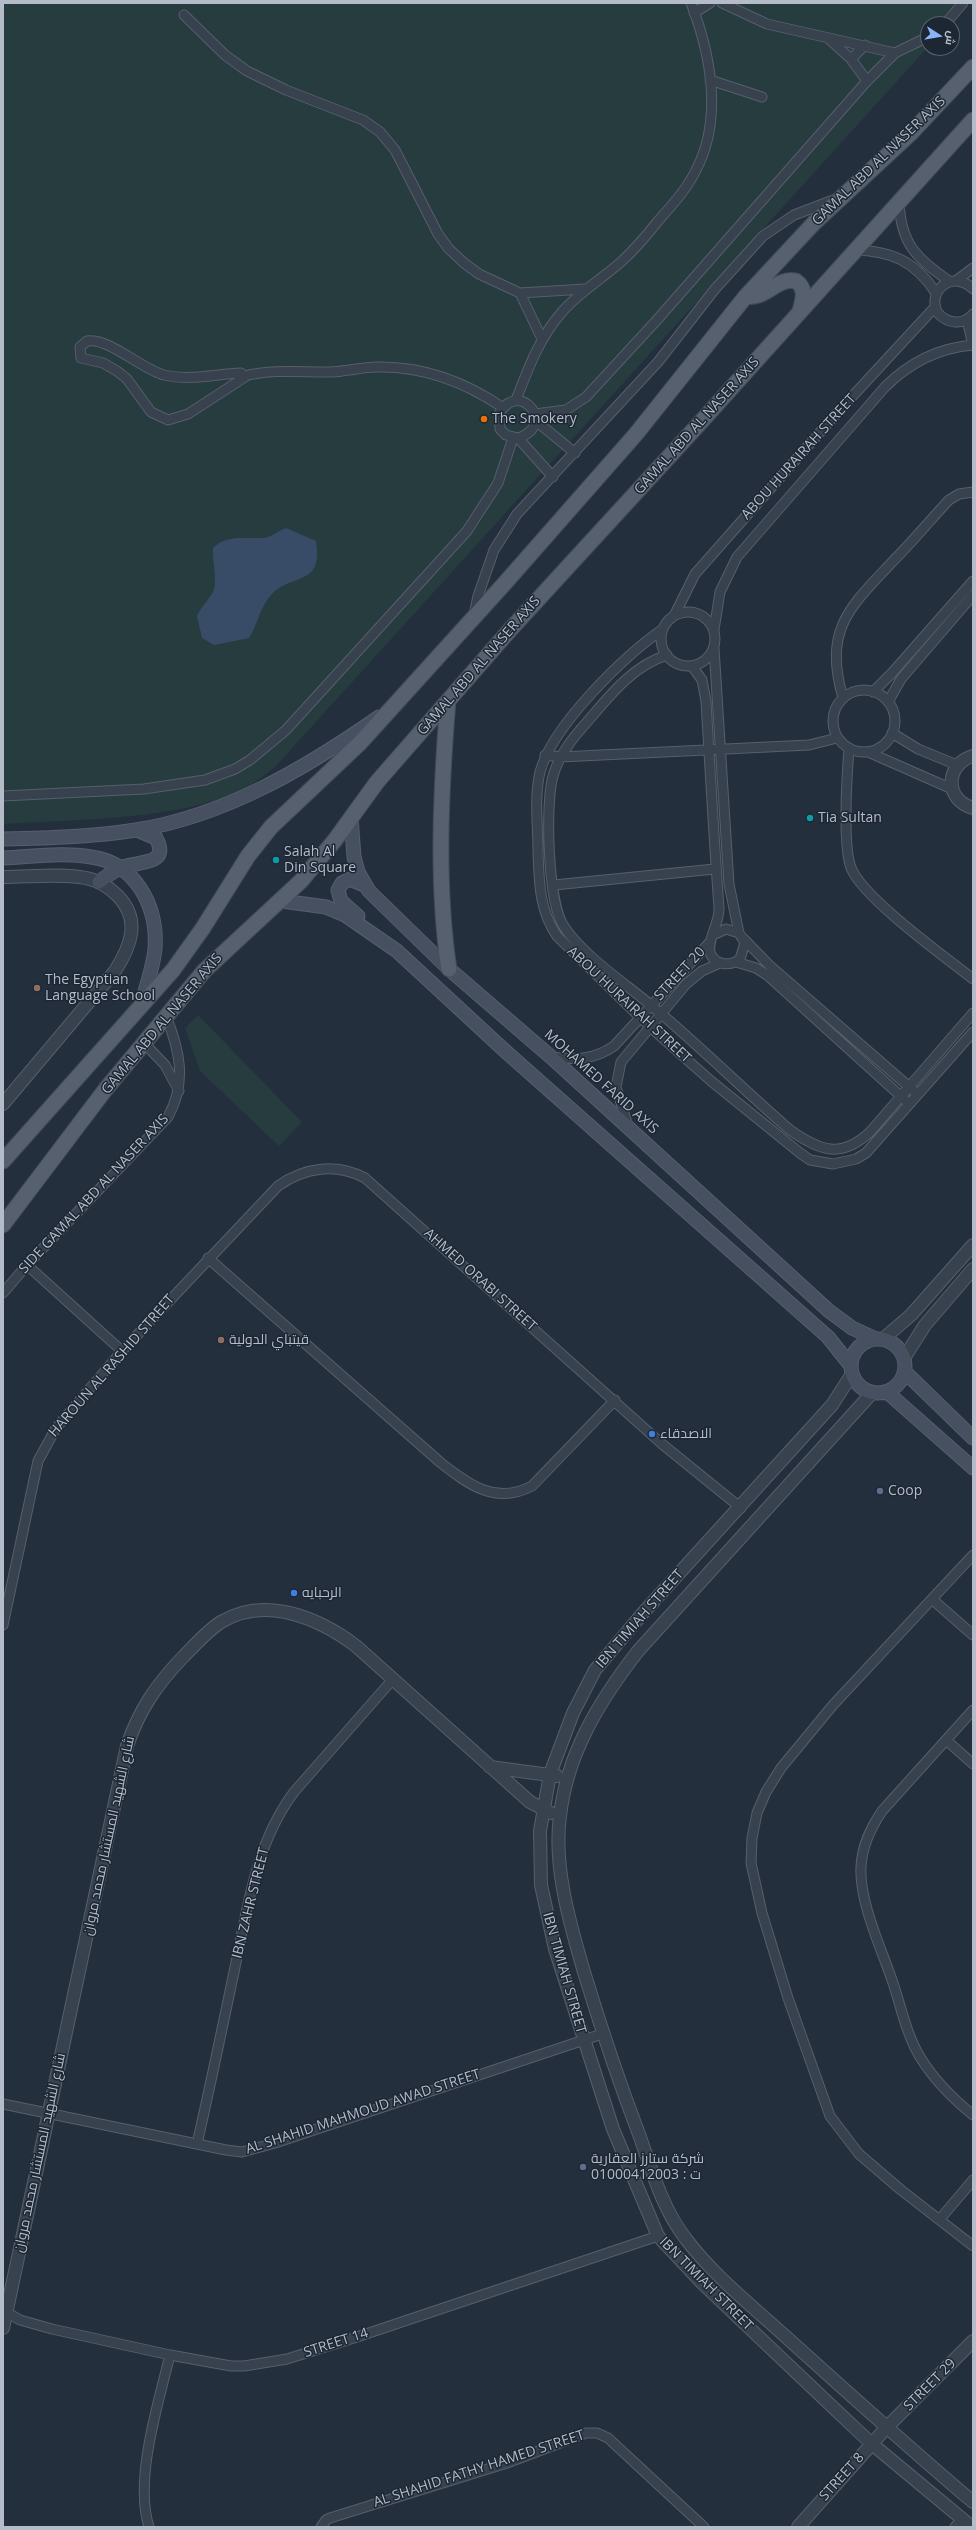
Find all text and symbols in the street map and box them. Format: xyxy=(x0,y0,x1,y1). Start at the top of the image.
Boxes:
north arrow xyxy=(920,16,960,56)
text: ش xyxy=(942,30,960,47)
street label: GAMAL ABD AL NASER AXIS xyxy=(809,93,949,229)
street label: GAMAL ABD AL NASER AXIS xyxy=(631,354,763,498)
street label: ABOU HURAIRAH STREET xyxy=(738,391,860,523)
place label: The Smokery xyxy=(492,411,577,427)
marker: The Smokery xyxy=(479,414,489,424)
street label: GAMAL ABD AL NASER AXIS xyxy=(414,593,544,739)
place label: Tia Sultan xyxy=(818,810,882,826)
marker: Tia Sultan xyxy=(805,813,815,823)
place label: Salah Al Din Square xyxy=(284,844,356,876)
marker: Salah Al Din Square xyxy=(271,855,281,865)
street label: ABOU HURAIRAH STREET xyxy=(564,943,694,1067)
street label: STREET 20 xyxy=(651,944,709,1004)
street label: GAMAL ABD AL NASER AXIS xyxy=(98,950,226,1098)
place label: The Egyptian Language School xyxy=(45,972,155,1004)
marker: The Egyptian Language School xyxy=(32,983,42,993)
street label: MOHAMED FARID AXIS xyxy=(540,1026,662,1138)
street label: SIDE GAMAL ABD AL NASER AXIS xyxy=(16,1111,172,1277)
street label: AHMED ORABI STREET xyxy=(420,1225,540,1335)
street label: HAROUN AL RASHID STREET xyxy=(46,1291,178,1441)
place label: قيتباي الدولية xyxy=(229,1332,309,1348)
marker: قيتباي الدولية xyxy=(216,1335,226,1345)
place label: الاصدقاء xyxy=(660,1426,712,1442)
marker: الاصدقاء xyxy=(647,1429,657,1439)
place label: Coop xyxy=(888,1483,922,1499)
marker: Coop xyxy=(875,1486,885,1496)
street label: IBN TIMIAH STREET xyxy=(593,1566,687,1672)
place label: الرحبايه xyxy=(302,1585,342,1601)
marker: الرحبايه xyxy=(289,1588,299,1598)
street label: شارع الشهيد المستشار محمد مروان xyxy=(80,1735,138,1937)
street label: IBN ZAHR STREET xyxy=(229,1846,273,1960)
street label: IBN TIMIAH STREET xyxy=(539,1910,589,2036)
street label: شارع الشهيد المستشار محمد مروان xyxy=(11,2052,69,2254)
street label: AL SHAHID MAHMOUD AWAD STREET xyxy=(244,2066,482,2158)
place label: شركة ستارز العقارية ت : 01000412003 xyxy=(591,2151,704,2184)
marker: شركة ستارز العقارية ت : 01000412003 xyxy=(578,2162,588,2172)
street label: IBN TIMIAH STREET xyxy=(656,2234,756,2334)
street label: STREET 14 xyxy=(302,2325,370,2361)
street label: STREET 29 xyxy=(900,2355,960,2415)
street label: AL SHAHID FATHY HAMED STREET xyxy=(371,2427,587,2511)
street label: STREET 8 xyxy=(816,2449,868,2505)

